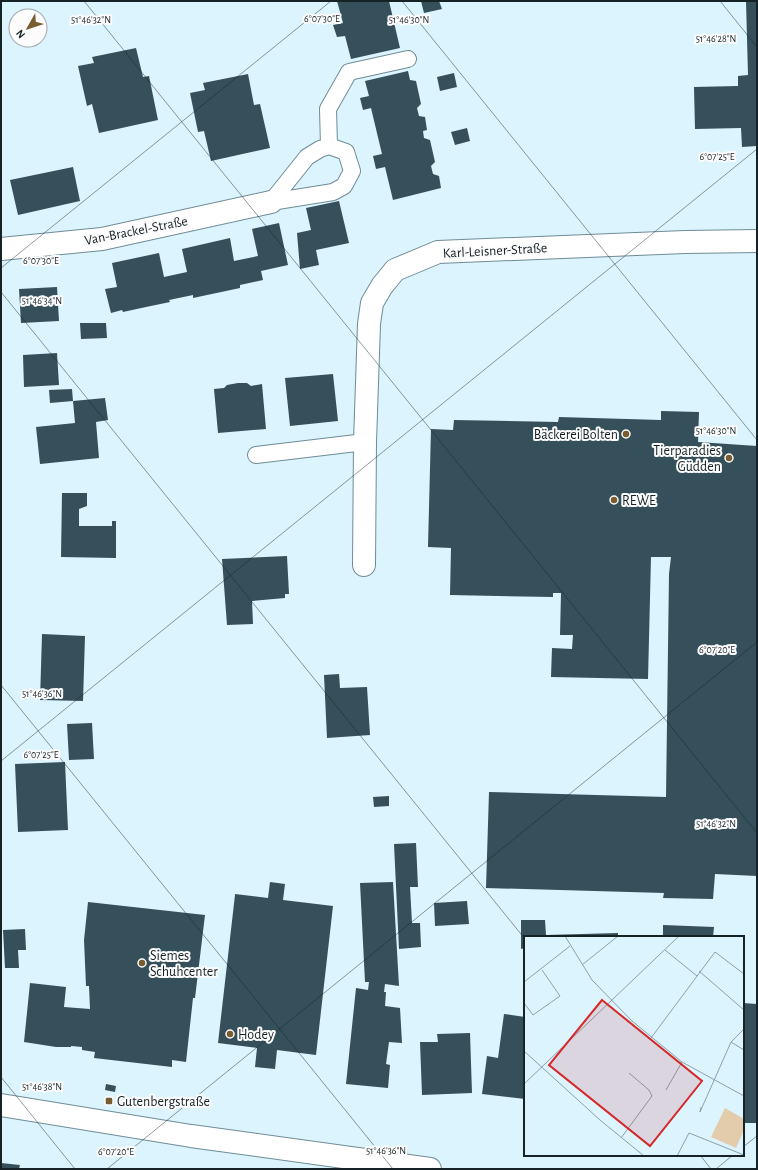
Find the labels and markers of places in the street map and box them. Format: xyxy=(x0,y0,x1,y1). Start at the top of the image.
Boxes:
place label: Bäckerei Bolten xyxy=(534,428,618,442)
marker: Bäckerei Bolten xyxy=(621,429,631,439)
place label: Tierparadies Güdden xyxy=(653,444,721,474)
marker: Tierparadies Güdden xyxy=(724,453,734,463)
place label: REWE xyxy=(622,494,656,508)
marker: REWE xyxy=(609,495,619,505)
place label: Siemes Schuhcenter xyxy=(150,949,218,979)
marker: Siemes Schuhcenter xyxy=(137,958,147,968)
place label: Hodey xyxy=(238,1028,274,1042)
marker: Hodey xyxy=(225,1029,235,1039)
place label: Gutenbergstraße xyxy=(117,1095,210,1109)
marker: Gutenbergstraße xyxy=(104,1096,114,1106)

